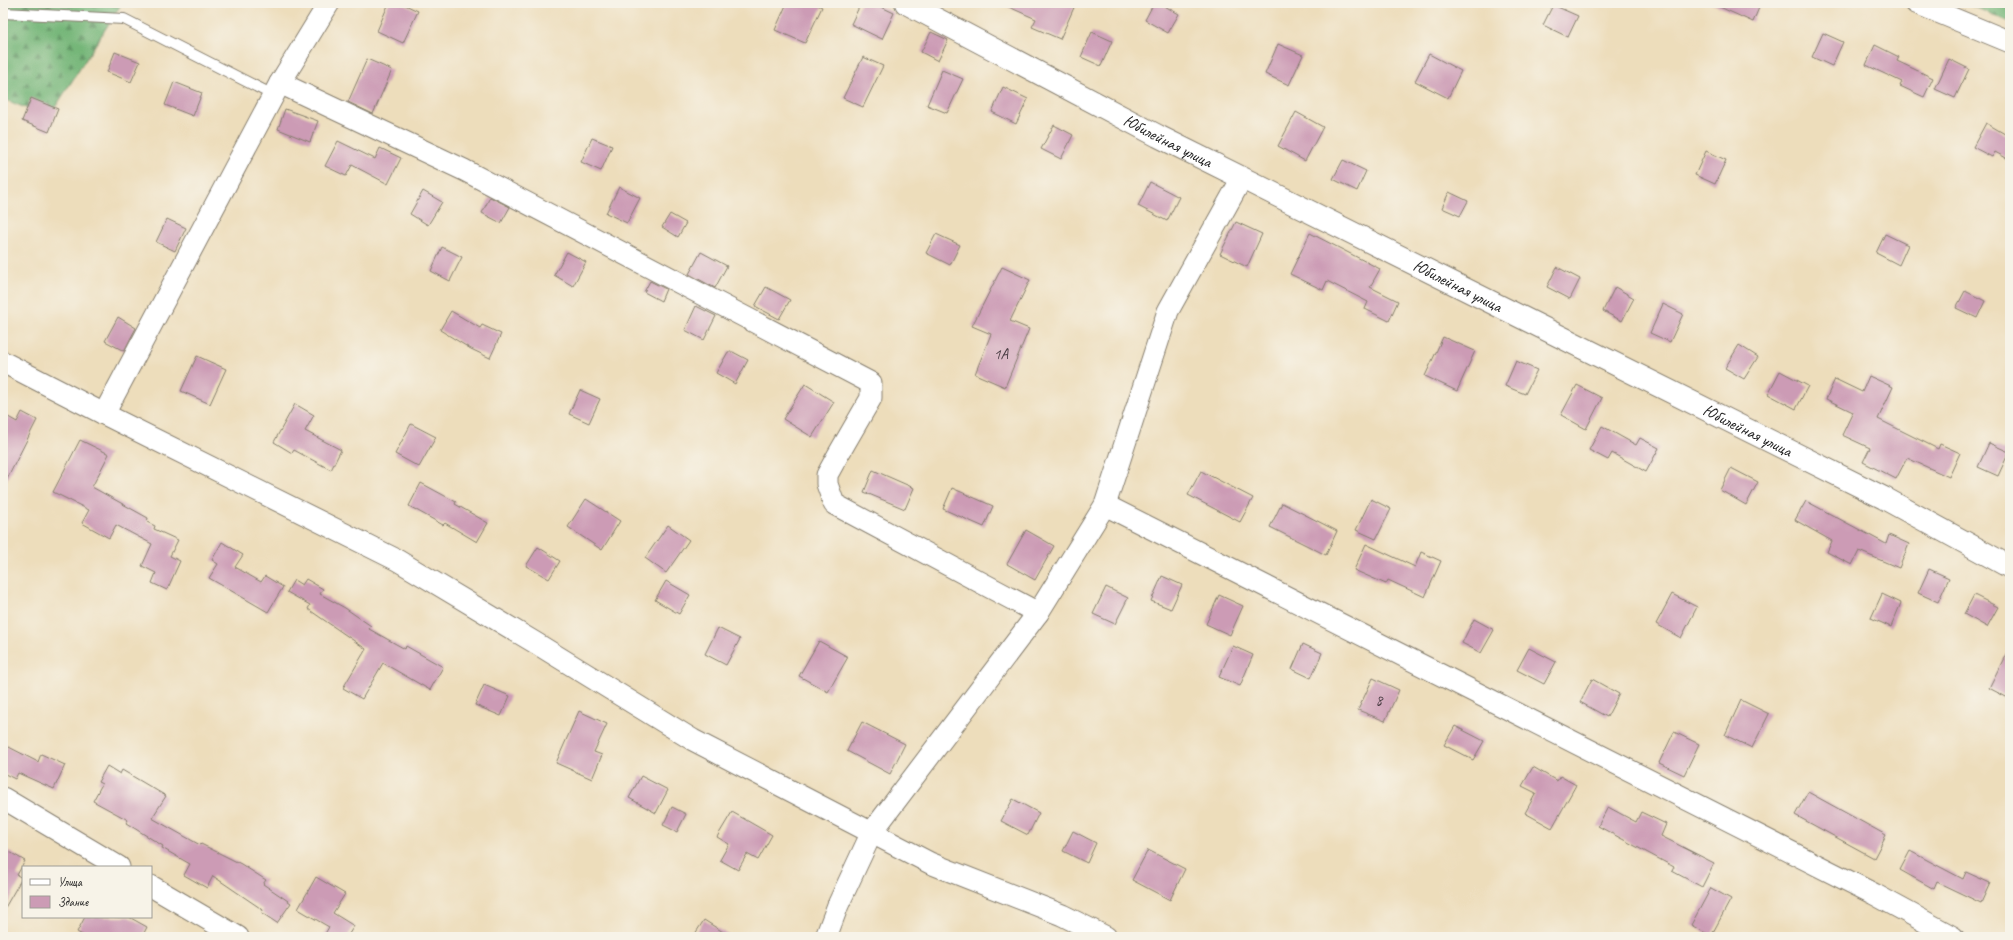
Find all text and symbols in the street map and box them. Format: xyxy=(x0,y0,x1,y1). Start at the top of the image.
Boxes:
street label: Юбилейная улица xyxy=(1120,109,1217,172)
street label: Юбилейная улица xyxy=(1410,255,1507,317)
house number: 1А xyxy=(994,345,1010,364)
street label: Юбилейная улица xyxy=(1700,399,1797,462)
house number: 8 xyxy=(1376,691,1384,710)
legend xyxy=(22,866,152,918)
text: Улица xyxy=(58,874,83,890)
text: Здание xyxy=(58,894,89,910)

